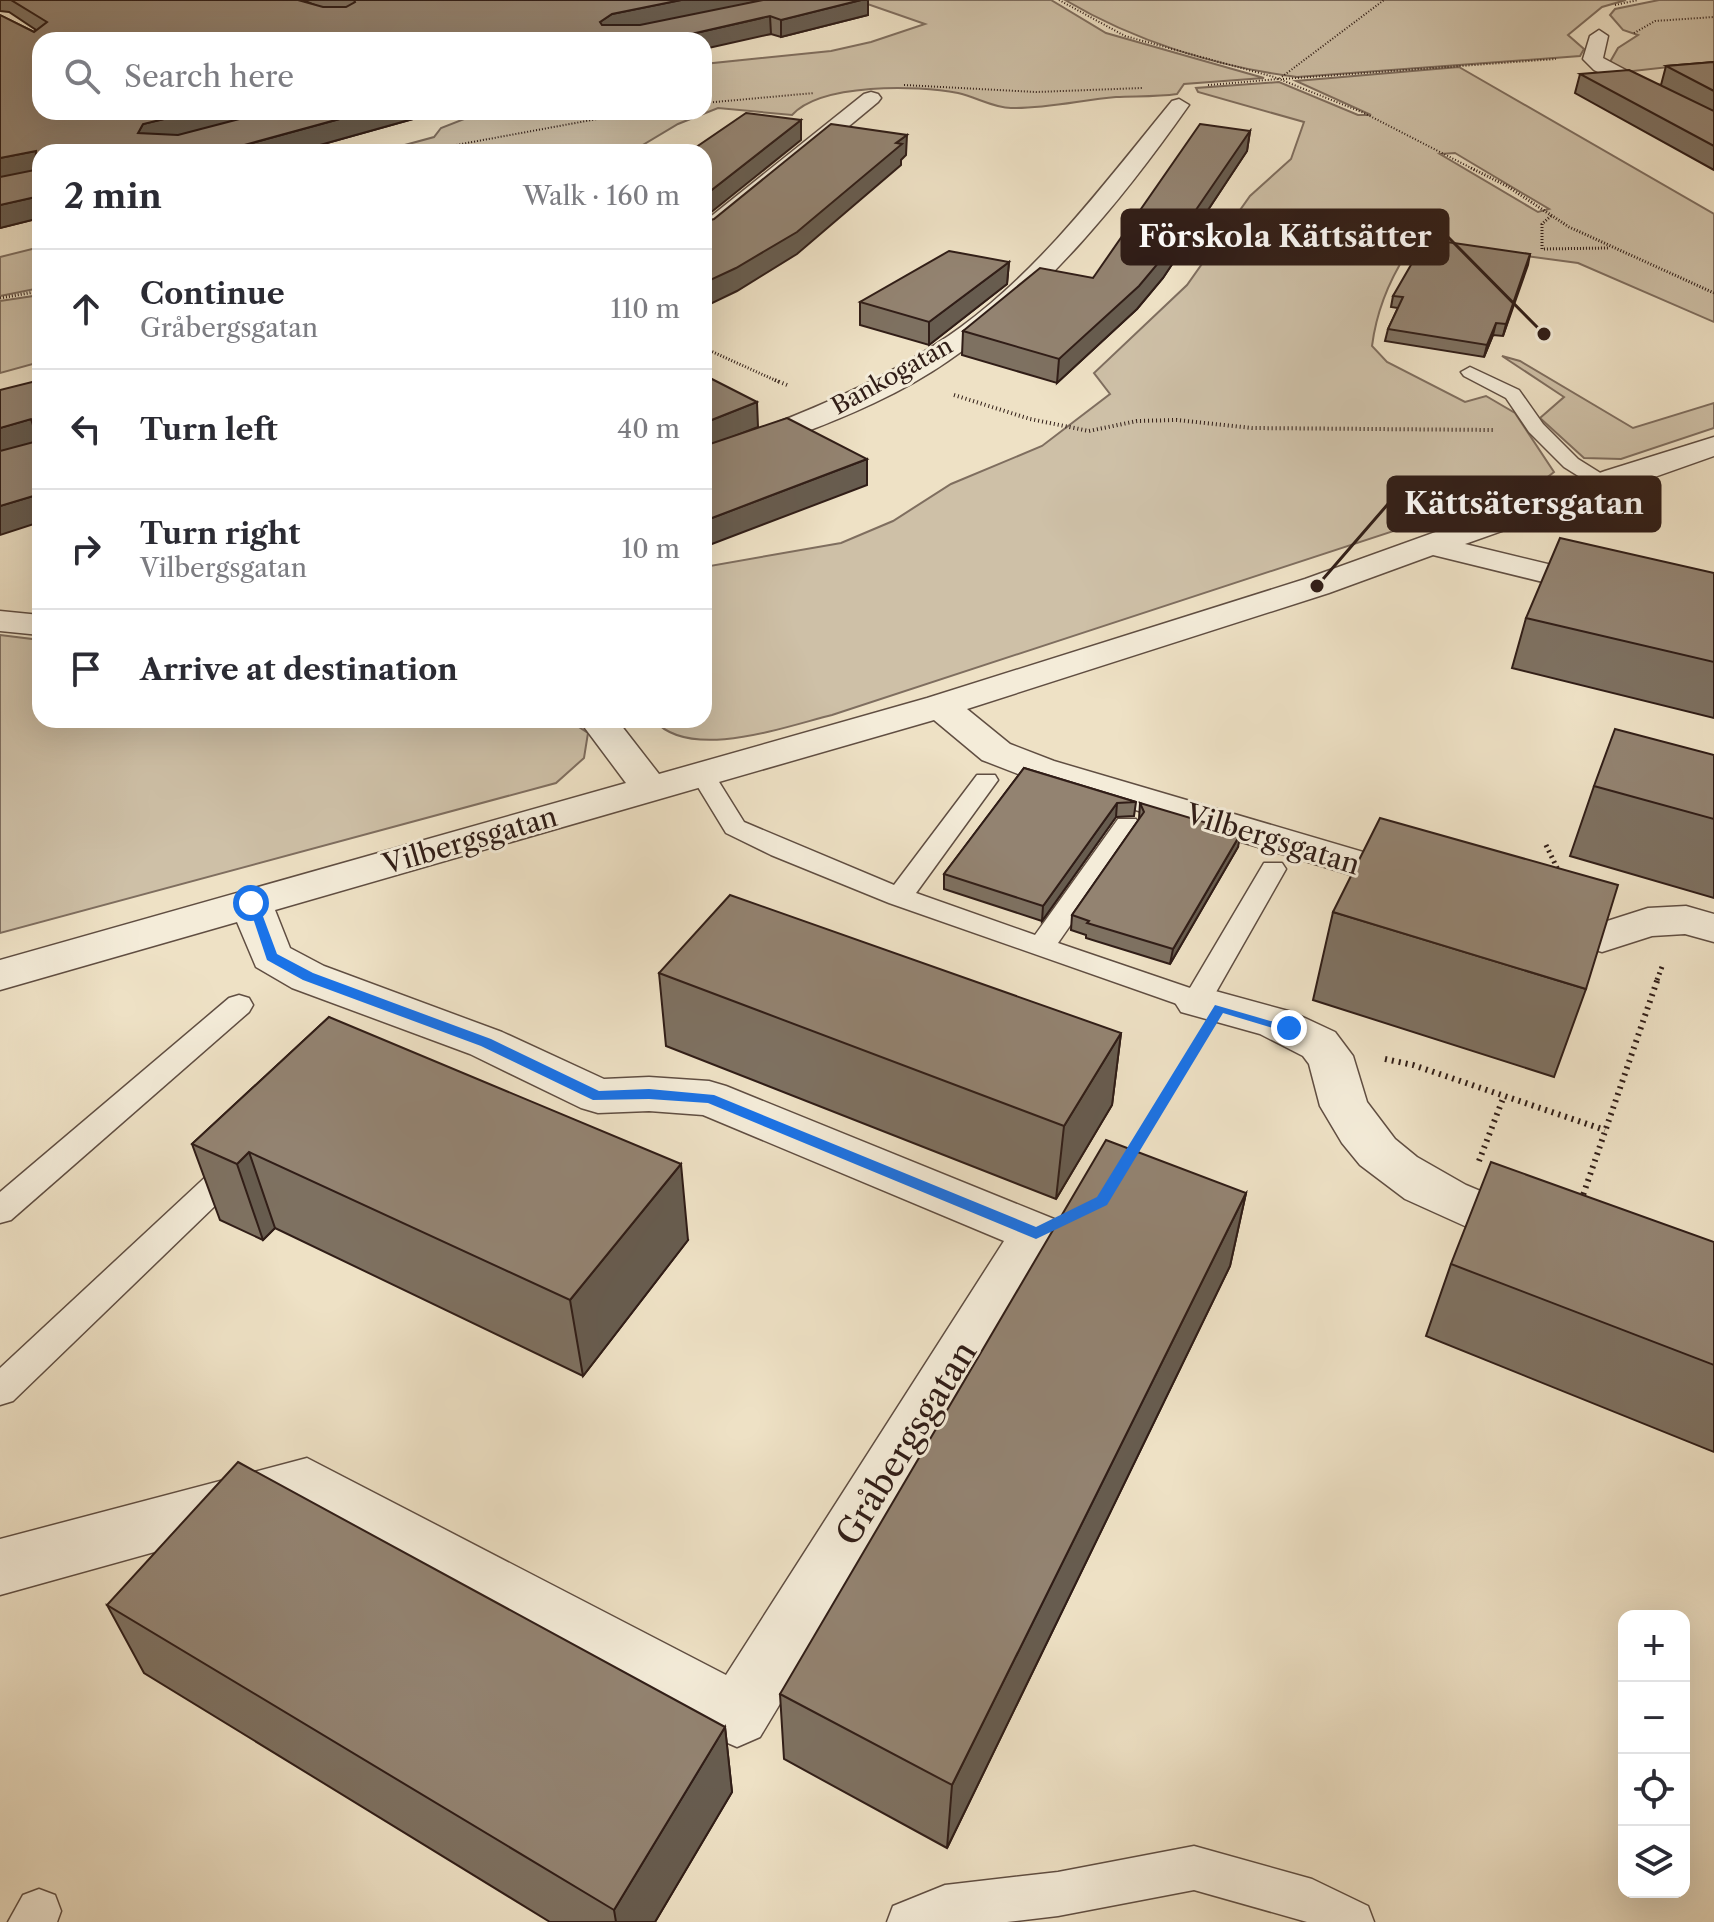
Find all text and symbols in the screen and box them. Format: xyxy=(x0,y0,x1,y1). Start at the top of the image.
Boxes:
search box xyxy=(32,32,712,120)
icon: search xyxy=(60,54,104,98)
text: Search here xyxy=(124,58,294,95)
text: 2 min xyxy=(64,175,162,217)
text: Walk · 160 m xyxy=(523,180,680,212)
callout: Förskola Kättsätter xyxy=(1122,210,1448,264)
text: Förskola Kättsätter xyxy=(1138,218,1432,255)
text: Continue xyxy=(140,275,285,312)
icon: ahead xyxy=(64,287,108,331)
text: 110 m xyxy=(611,293,680,325)
text: Gråbergsgatan xyxy=(140,312,318,344)
street label: Bankogatan xyxy=(826,331,957,421)
icon: left xyxy=(64,407,108,451)
text: Turn left xyxy=(140,411,277,448)
text: 40 m xyxy=(617,413,680,445)
callout: Kättsätersgatan xyxy=(1388,477,1660,531)
text: Kättsätersgatan xyxy=(1404,485,1644,522)
text: Turn right xyxy=(140,515,300,552)
icon: right xyxy=(64,527,108,571)
text: 10 m xyxy=(621,533,680,565)
text: Vilbergsgatan xyxy=(140,552,307,584)
icon: arrive xyxy=(64,647,108,691)
text: Arrive at destination xyxy=(140,651,458,688)
street label: Vilbergsgatan xyxy=(1181,796,1364,882)
street label: Vilbergsgatan xyxy=(378,799,561,881)
route start xyxy=(233,885,269,921)
route end xyxy=(1271,1010,1307,1046)
street label: Gråbergsgatan xyxy=(826,1333,986,1553)
map controls xyxy=(1618,1610,1690,1898)
button: + xyxy=(1618,1610,1690,1682)
button: − xyxy=(1618,1682,1690,1754)
button: locate xyxy=(1618,1754,1690,1826)
button: layers xyxy=(1618,1826,1690,1898)

